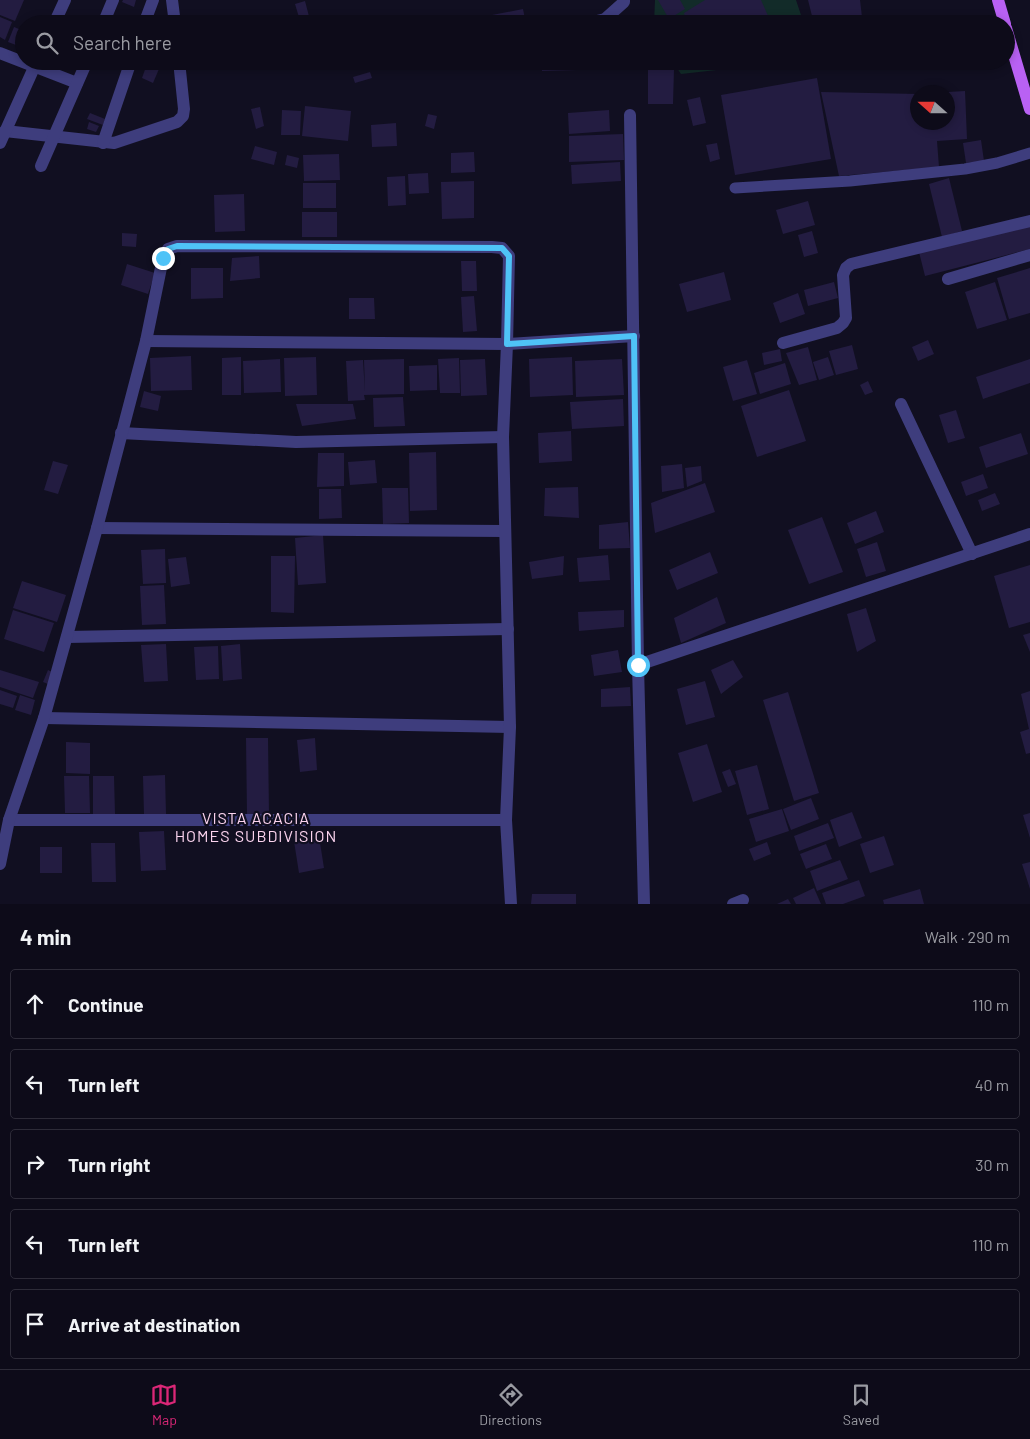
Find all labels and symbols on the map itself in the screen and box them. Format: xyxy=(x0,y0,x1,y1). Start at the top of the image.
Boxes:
north arrow xyxy=(910,85,955,130)
route end xyxy=(152,247,175,270)
route start xyxy=(627,654,650,677)
district label: VISTA ACACIA HOMES SUBDIVISION xyxy=(175,808,337,845)

